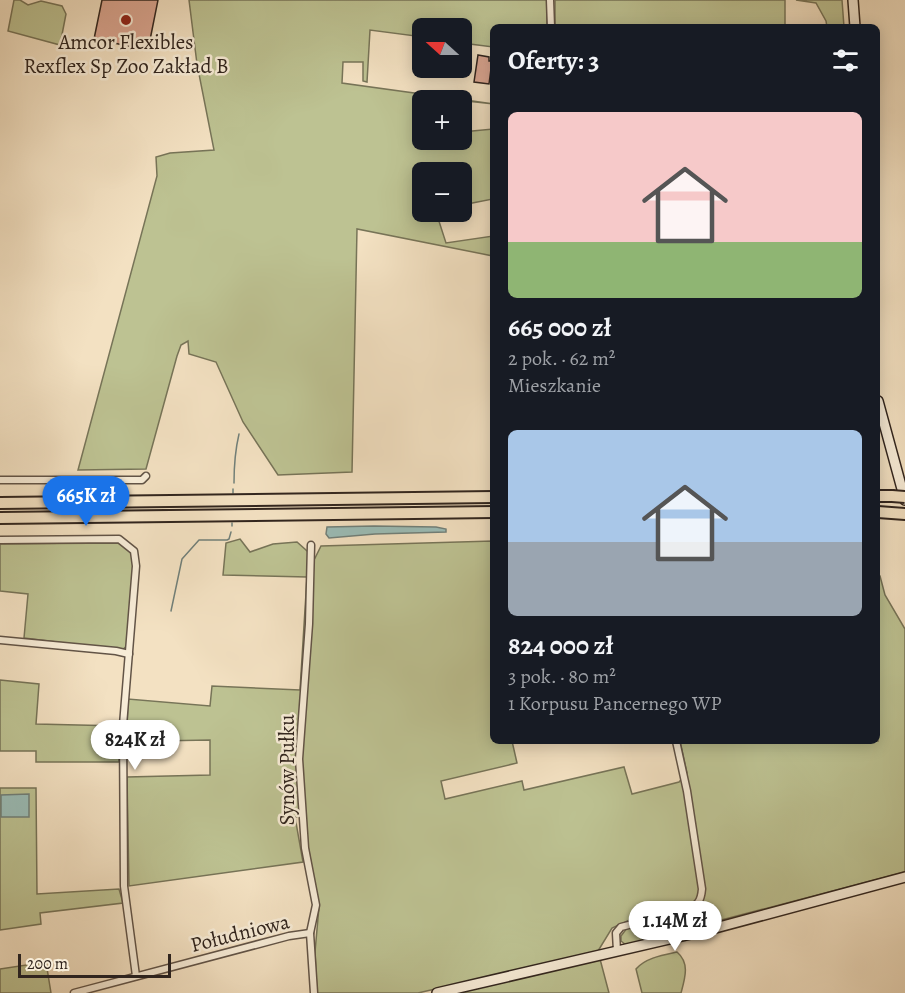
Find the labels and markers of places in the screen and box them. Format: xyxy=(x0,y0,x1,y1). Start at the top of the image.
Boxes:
marker: Amcor Flexibles Rexflex Sp Zoo Zakład B xyxy=(119,13,133,27)
place label: Amcor Flexibles Rexflex Sp Zoo Zakład B xyxy=(24,28,228,80)
pin: 665K zł xyxy=(31,476,141,527)
pin: 824K zł xyxy=(80,720,190,771)
pin: 1.14M zł xyxy=(613,901,737,952)

